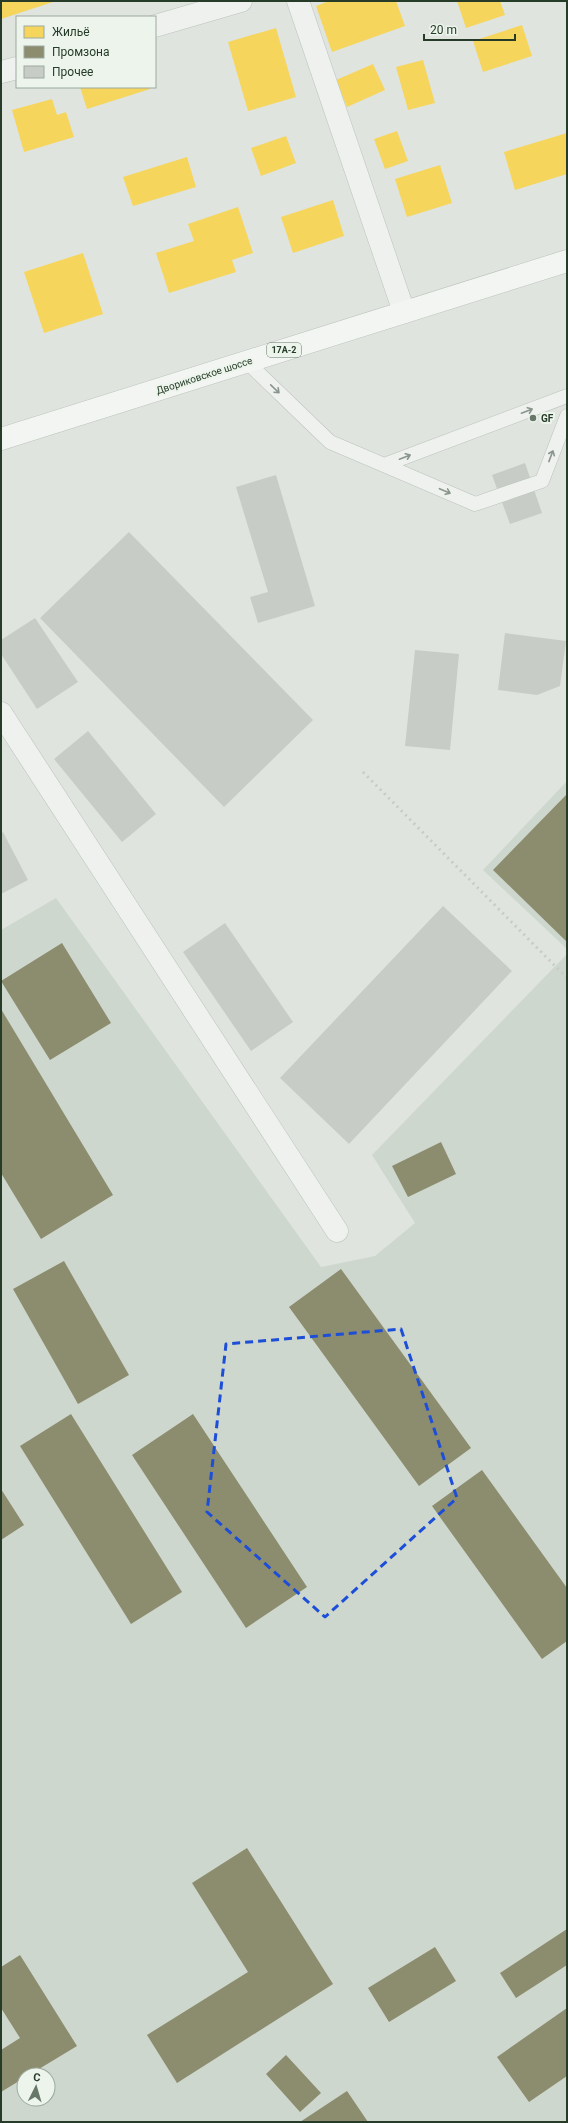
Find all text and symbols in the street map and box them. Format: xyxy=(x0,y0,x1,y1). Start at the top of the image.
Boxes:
legend xyxy=(16,16,156,88)
scale bar xyxy=(424,16,515,42)
text: 20 m xyxy=(430,23,457,37)
text: Жильё xyxy=(52,25,90,39)
text: Промзона xyxy=(52,45,109,59)
text: Прочее xyxy=(52,65,93,79)
road number: 17А-2 xyxy=(267,343,301,357)
street label: Двориковское шоссе xyxy=(155,355,254,396)
one-way arrow xyxy=(270,384,280,394)
one-way arrow xyxy=(520,406,532,414)
marker: GF xyxy=(528,413,538,423)
place label: GF xyxy=(541,413,554,424)
one-way arrow xyxy=(548,450,556,462)
one-way arrow xyxy=(399,452,411,460)
one-way arrow xyxy=(439,488,451,495)
north arrow xyxy=(16,2067,56,2107)
text: С xyxy=(33,2071,41,2084)

